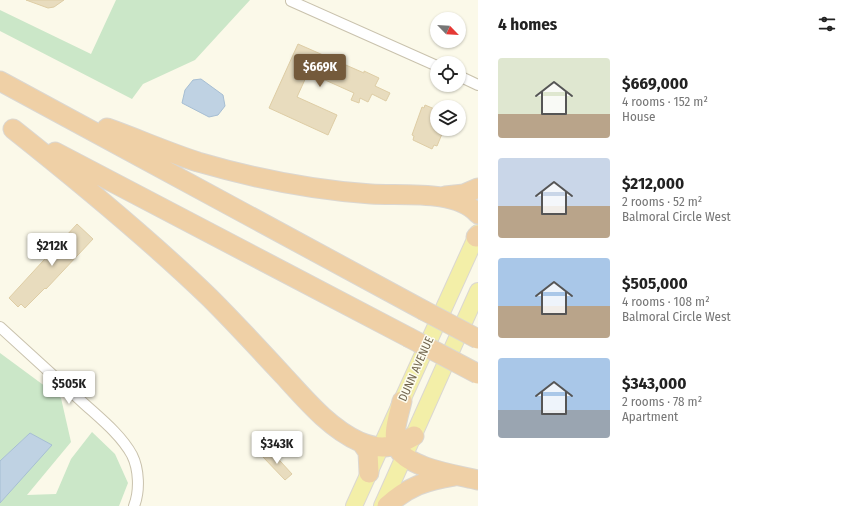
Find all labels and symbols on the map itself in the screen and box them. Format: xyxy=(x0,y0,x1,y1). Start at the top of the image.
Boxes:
north arrow xyxy=(430,12,466,48)
pin: $669K xyxy=(292,54,348,88)
pin: $212K xyxy=(24,233,80,267)
street label: DUNN AVENUE xyxy=(396,334,437,403)
pin: $505K xyxy=(41,371,97,405)
pin: $343K xyxy=(249,431,305,465)

